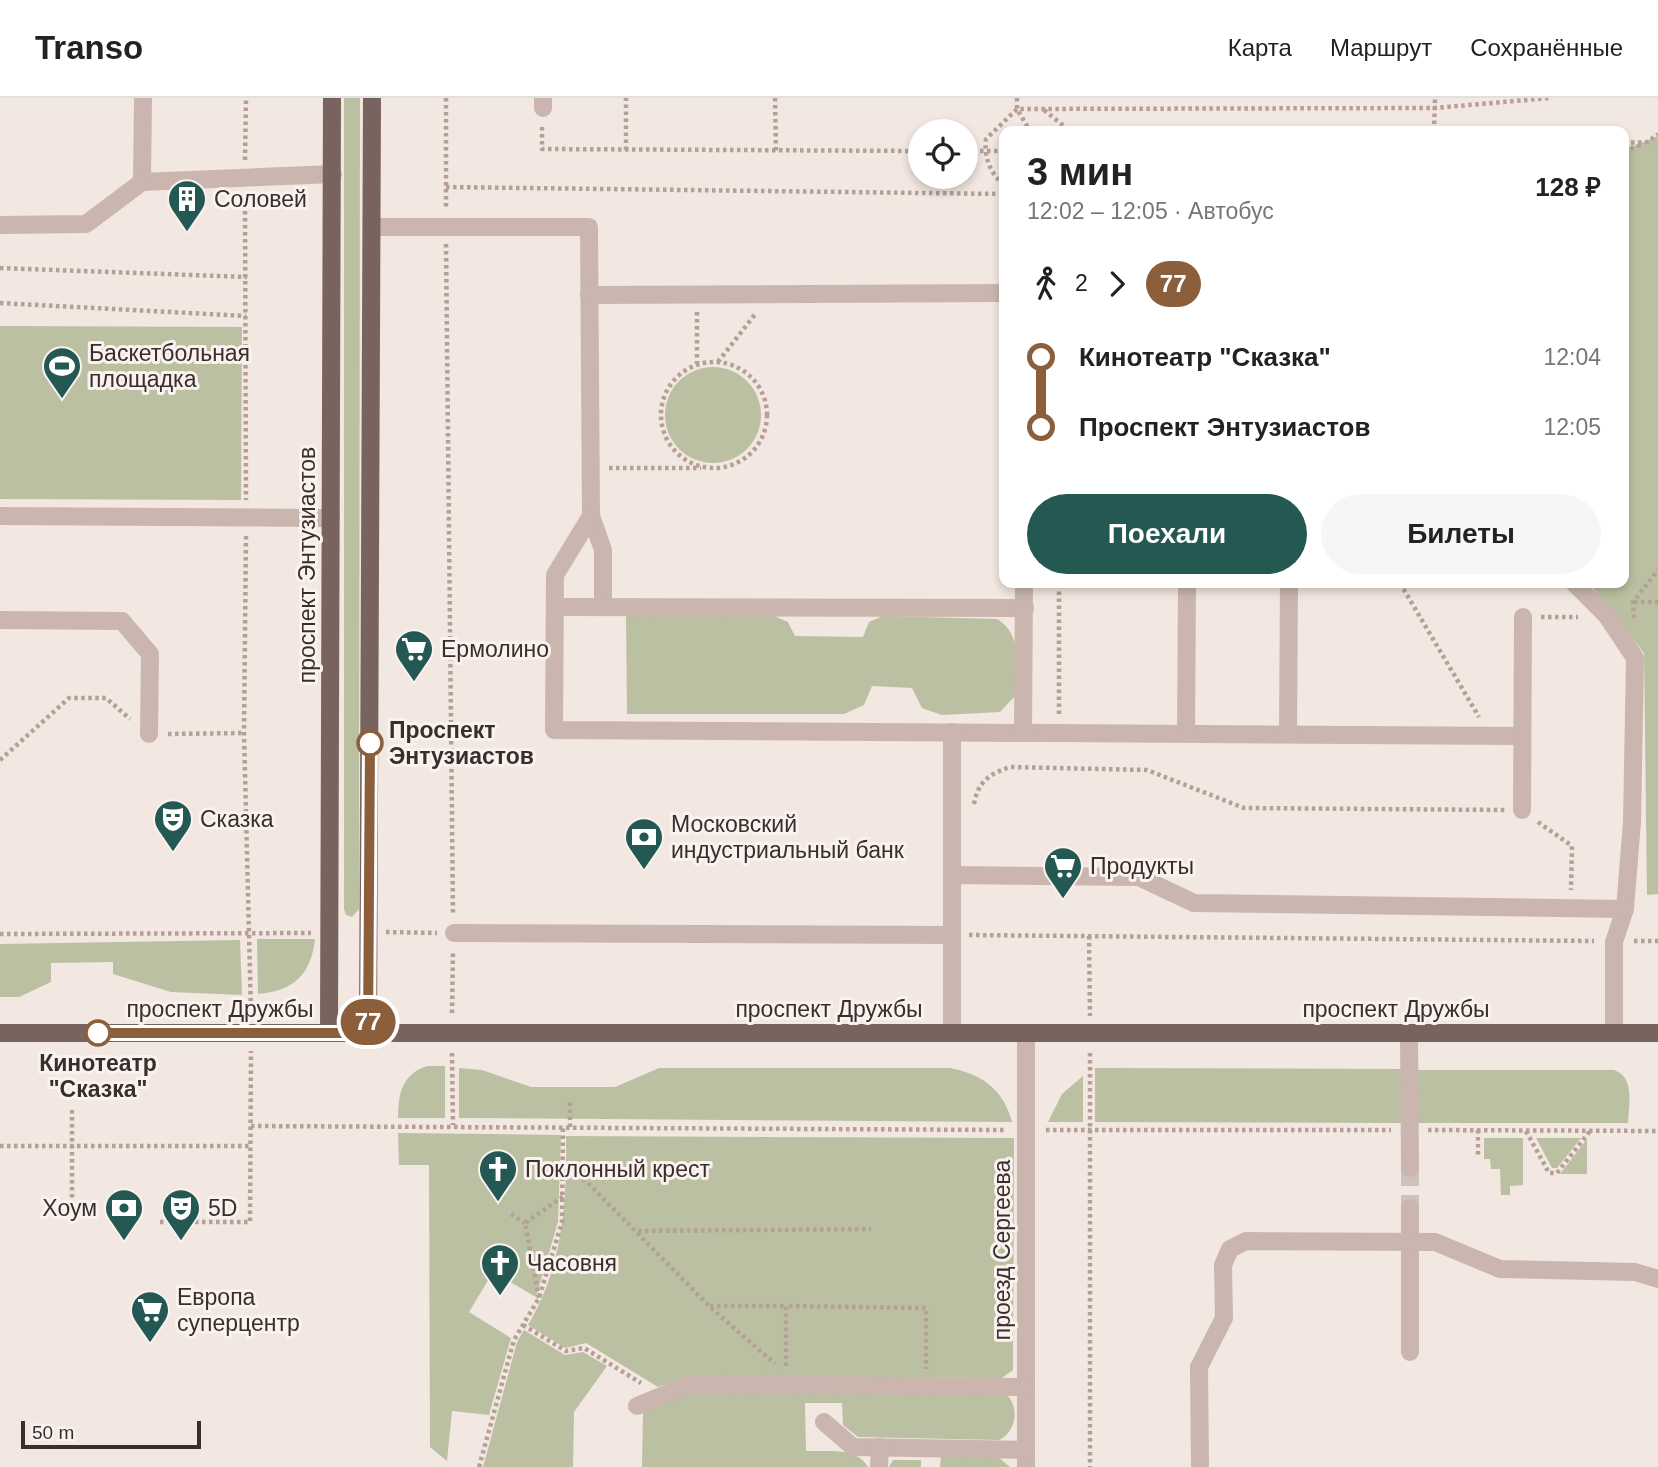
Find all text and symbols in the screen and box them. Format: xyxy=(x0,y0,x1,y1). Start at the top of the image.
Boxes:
text: Transo xyxy=(35,29,143,66)
text: Карта xyxy=(1228,34,1292,61)
text: Маршрут xyxy=(1330,34,1432,61)
text: Сохранённые xyxy=(1470,34,1623,61)
map controls xyxy=(908,119,978,189)
button: locate xyxy=(908,119,978,189)
text: 3 мин xyxy=(1027,151,1133,193)
text: 128 ₽ xyxy=(1535,172,1601,202)
building icon: Соловей xyxy=(166,178,208,233)
place label: Соловей xyxy=(214,186,307,212)
text: 12:02 – 12:05 · Автобус xyxy=(1027,198,1274,224)
icon: walk xyxy=(1027,265,1065,303)
icon: forward xyxy=(1098,265,1136,303)
text: 2 xyxy=(1075,270,1088,296)
text: 77 xyxy=(1160,270,1187,297)
place label: Баскетбольная площадка xyxy=(89,340,250,392)
text: Кинотеатр "Сказка" xyxy=(1079,342,1331,372)
text: 12:04 xyxy=(1543,344,1601,370)
sports icon: Баскетбольная площадка xyxy=(41,345,83,400)
text: Проспект Энтузиастов xyxy=(1079,412,1370,442)
text: 12:05 xyxy=(1543,414,1601,440)
street label: проспект Энтузиастов xyxy=(294,447,320,683)
button: Поехали xyxy=(1027,494,1307,574)
button: Билеты xyxy=(1321,494,1601,574)
supermarket icon: Ермолино xyxy=(393,628,435,683)
place label: Ермолино xyxy=(441,636,549,662)
place label: Проспект Энтузиастов xyxy=(389,717,534,769)
marker: Проспект Энтузиастов xyxy=(357,730,383,756)
theatre icon: Сказка xyxy=(152,798,194,853)
place label: Сказка xyxy=(200,806,274,832)
place label: Московский индустриальный банк xyxy=(671,811,905,863)
bank icon: Московский индустриальный банк xyxy=(623,816,665,871)
supermarket icon: Продукты xyxy=(1042,845,1084,900)
place label: Продукты xyxy=(1090,853,1194,879)
street label: проспект Дружбы xyxy=(126,996,314,1022)
street label: проспект Дружбы xyxy=(735,996,923,1022)
street label: проспект Дружбы xyxy=(1302,996,1490,1022)
line badge: 77 xyxy=(336,999,400,1045)
text: 77 xyxy=(355,1008,381,1035)
marker: Кинотеатр "Сказка" xyxy=(85,1020,111,1046)
place label: Кинотеатр "Сказка" xyxy=(39,1050,157,1102)
church icon: Поклонный крест xyxy=(477,1148,519,1203)
place label: Поклонный крест xyxy=(525,1156,710,1182)
street label: проезд Сергеева xyxy=(989,1160,1015,1340)
bank icon: Хоум xyxy=(103,1187,145,1242)
theatre icon: 5D xyxy=(160,1187,202,1242)
place label: Хоум xyxy=(42,1195,97,1221)
place label: 5D xyxy=(208,1195,237,1221)
church icon: Часовня xyxy=(479,1242,521,1297)
place label: Часовня xyxy=(527,1250,617,1276)
place label: Европа суперцентр xyxy=(177,1284,300,1336)
supermarket icon: Европа суперцентр xyxy=(129,1289,171,1344)
scale bar xyxy=(21,1418,201,1450)
text: 50 m xyxy=(32,1422,74,1443)

